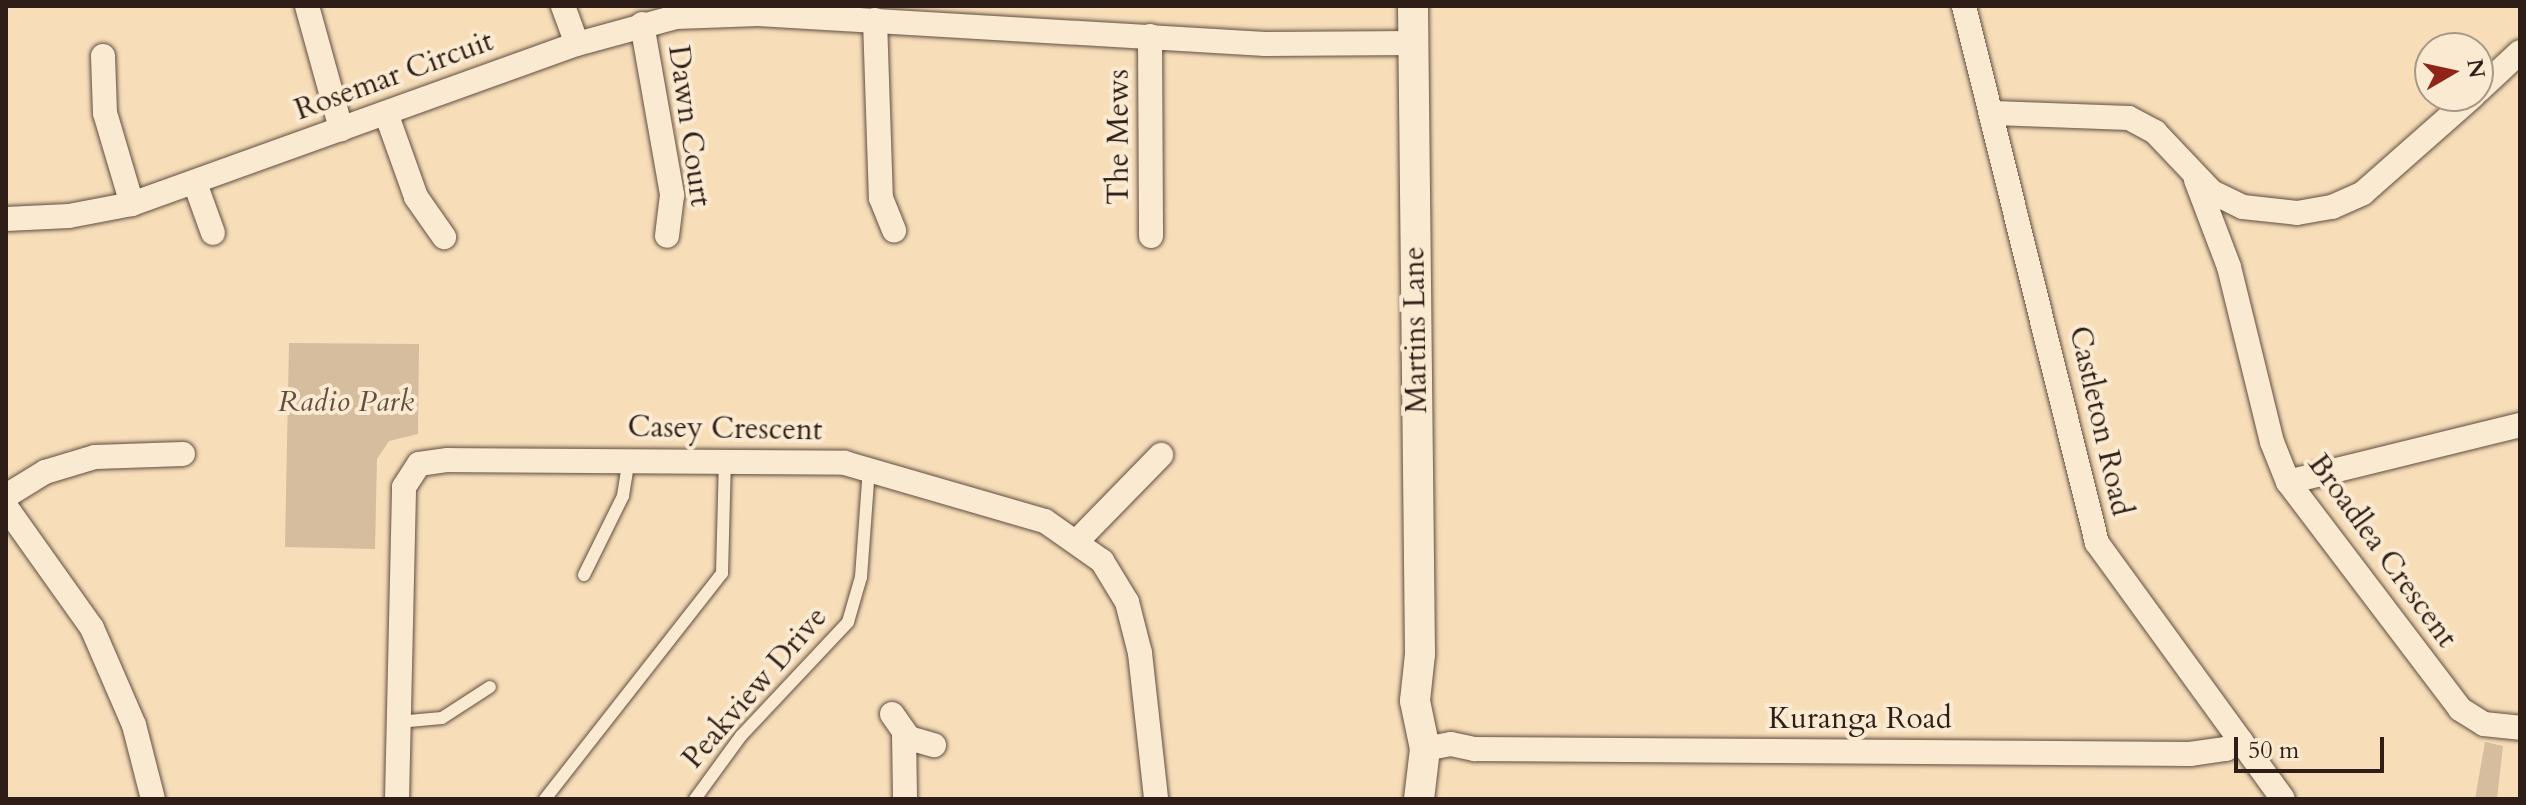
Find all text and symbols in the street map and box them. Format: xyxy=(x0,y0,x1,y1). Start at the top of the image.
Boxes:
street label: Rosemar Circuit xyxy=(290,23,498,129)
north arrow xyxy=(2414,32,2494,112)
street label: Dawn Court xyxy=(660,43,718,209)
text: N xyxy=(2459,57,2492,80)
street label: The Mews xyxy=(1101,69,1137,205)
street label: Martins Lane xyxy=(1397,246,1435,414)
street label: Castleton Road xyxy=(2061,323,2139,519)
park label: Radio Park xyxy=(278,384,414,420)
street label: Casey Crescent xyxy=(627,409,823,449)
street label: Broadlea Crescent xyxy=(2300,447,2464,655)
street label: Peakview Drive xyxy=(675,600,835,776)
street label: Kuranga Road xyxy=(1768,701,1952,737)
scale bar xyxy=(2238,721,2388,771)
text: 50 m xyxy=(2248,734,2299,767)

